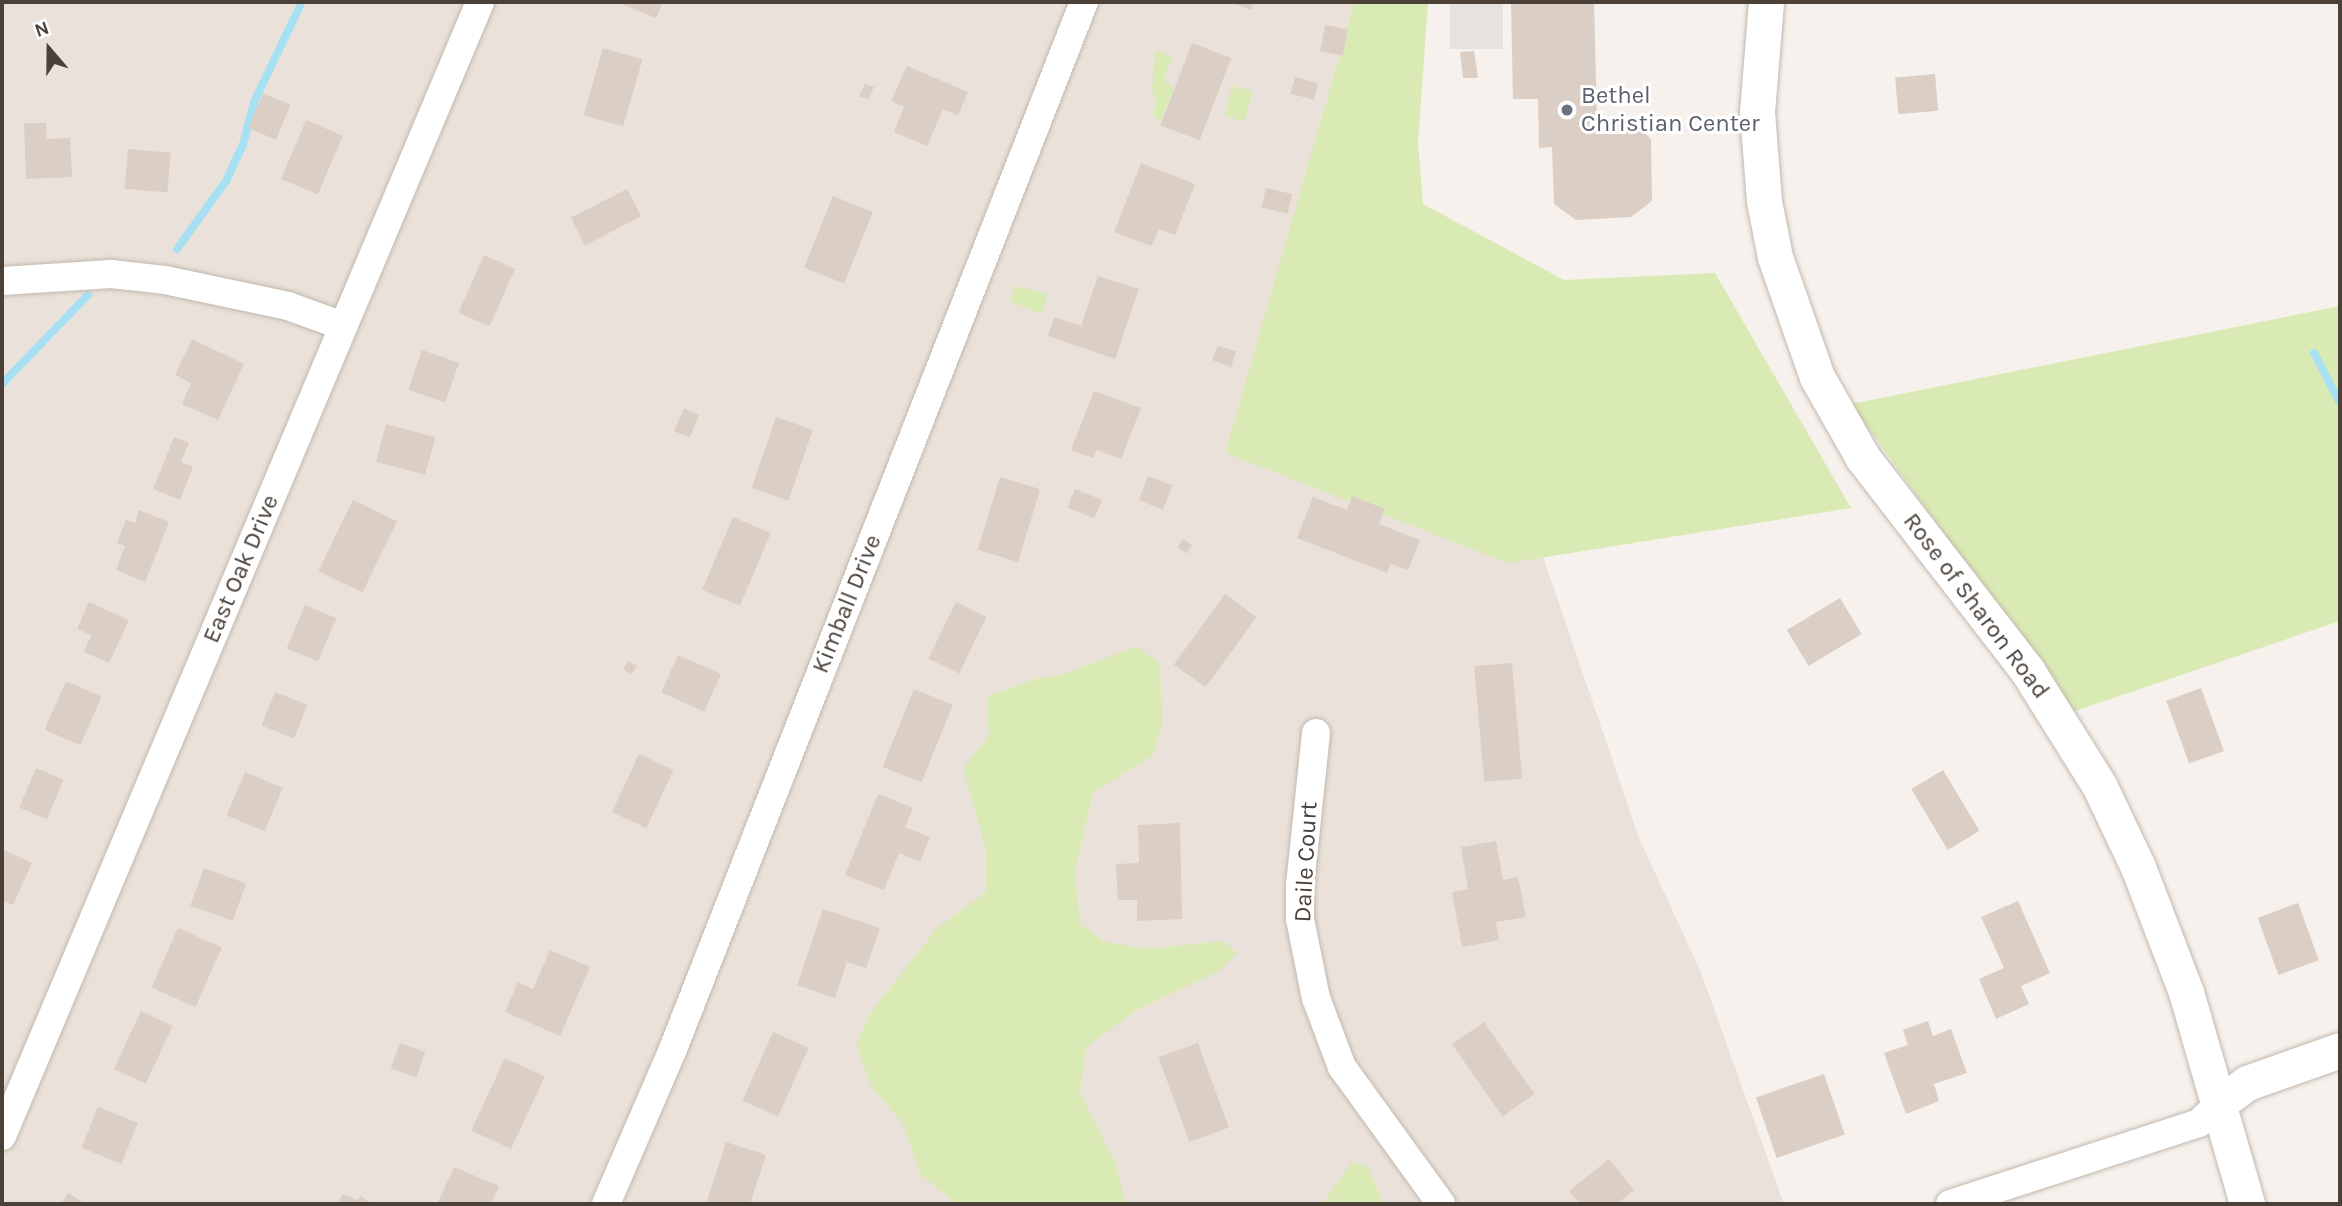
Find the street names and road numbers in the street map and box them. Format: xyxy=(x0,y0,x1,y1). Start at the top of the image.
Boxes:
street label: East Oak Drive xyxy=(197,491,285,647)
street label: Rose of Sharon Road xyxy=(1897,508,2055,704)
street label: Kimball Drive xyxy=(806,531,888,677)
street label: Daile Court xyxy=(1288,801,1324,923)

